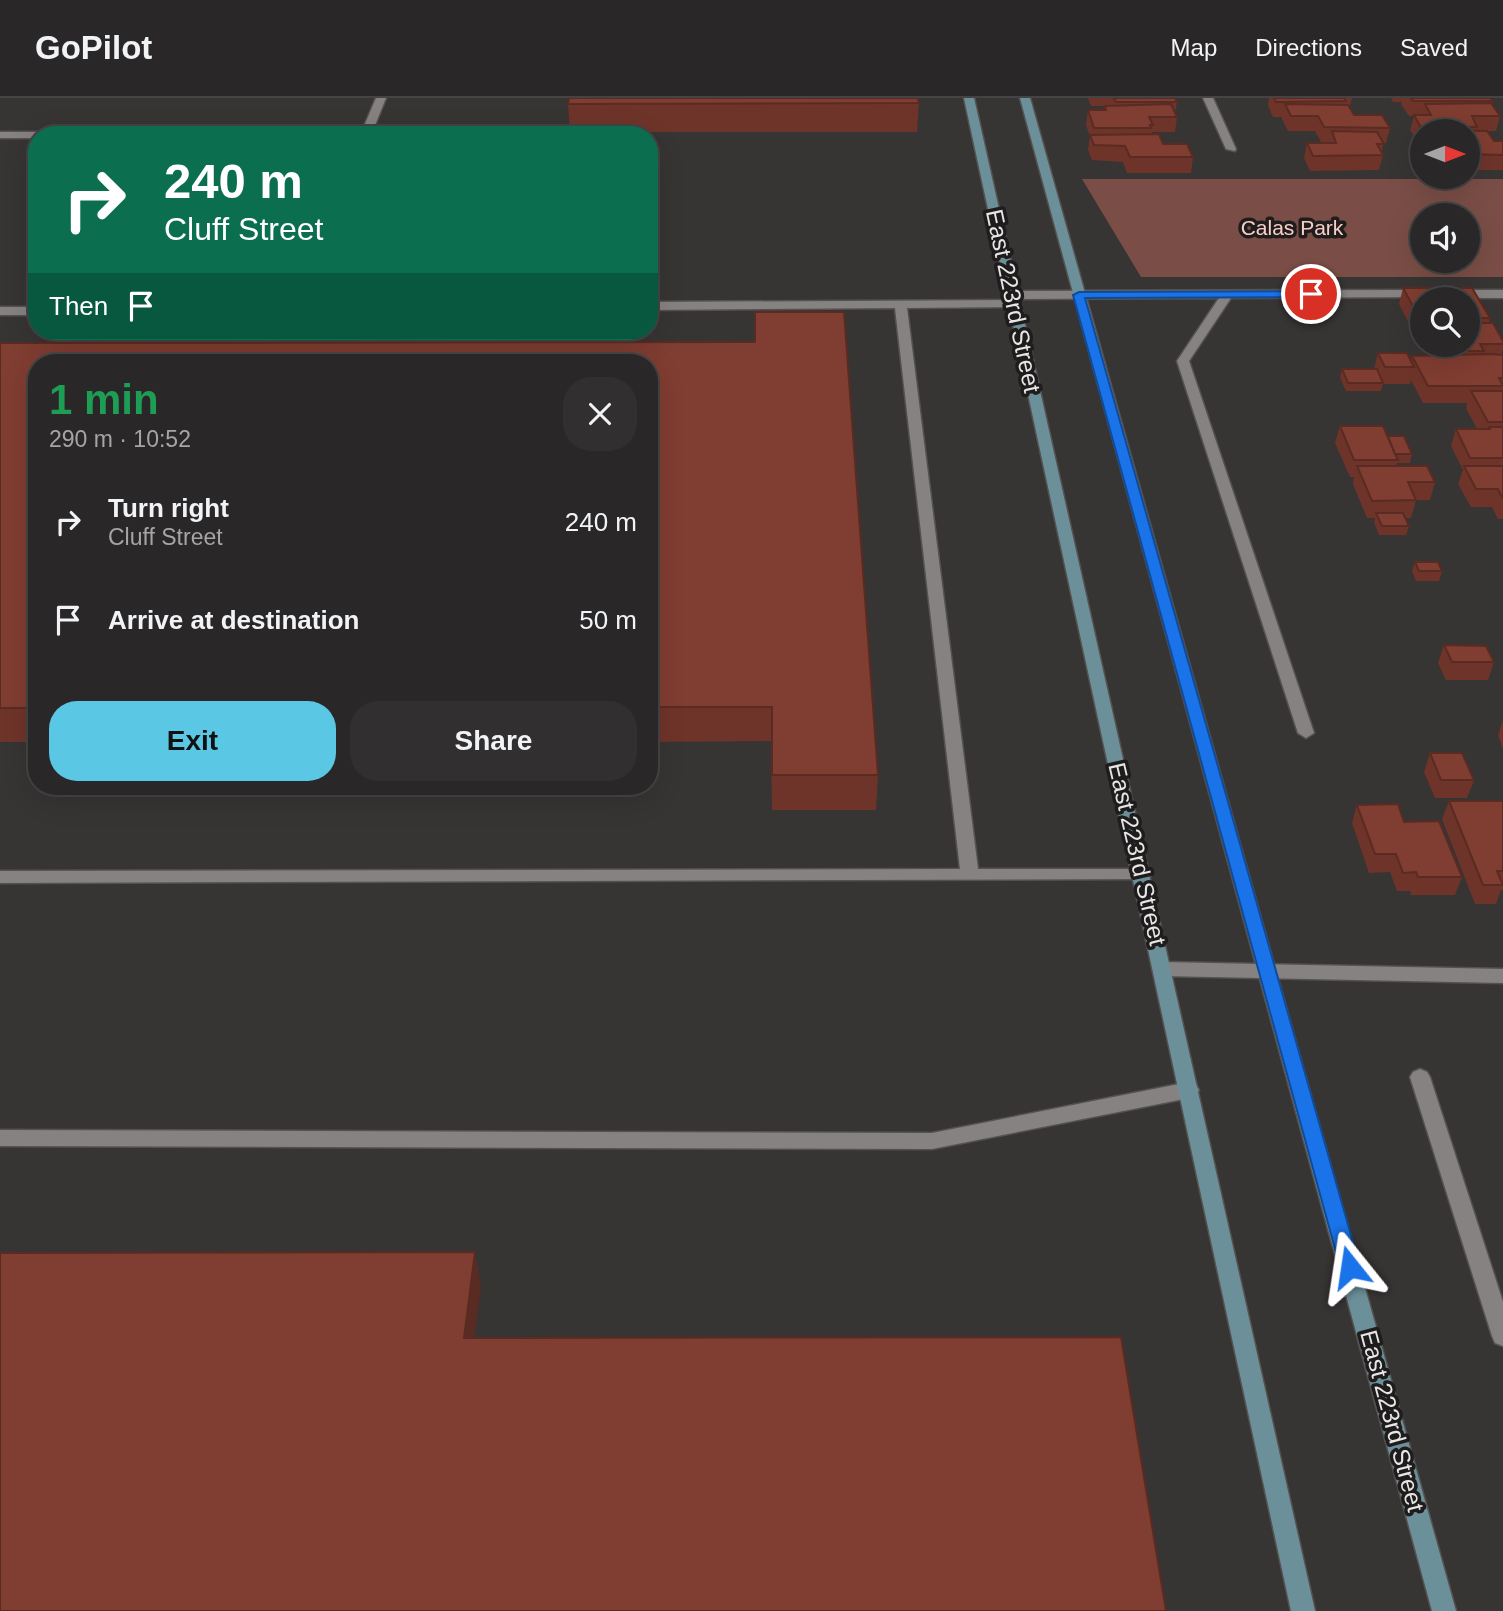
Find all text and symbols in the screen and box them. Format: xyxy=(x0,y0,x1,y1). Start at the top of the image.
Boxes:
text: GoPilot xyxy=(35,29,152,66)
text: Map xyxy=(1171,34,1217,61)
text: Directions xyxy=(1255,34,1362,61)
text: Saved xyxy=(1400,34,1468,61)
north arrow xyxy=(1410,119,1480,189)
map controls xyxy=(1410,119,1480,357)
icon: right xyxy=(49,154,140,245)
text: 240 m xyxy=(164,154,303,208)
button: sound xyxy=(1410,203,1480,273)
street label: East 223rd Street xyxy=(981,207,1046,395)
text: Cluff Street xyxy=(164,211,323,247)
park label: Calas Park xyxy=(1241,216,1344,239)
pin xyxy=(1281,264,1341,324)
icon: arrive xyxy=(1292,275,1330,313)
icon: arrive xyxy=(122,287,160,325)
button: search xyxy=(1410,287,1480,357)
text: Then xyxy=(49,291,108,321)
text: 1 min xyxy=(49,376,159,423)
button: close xyxy=(563,377,637,451)
text: 290 m · 10:52 xyxy=(49,426,191,452)
text: Turn right xyxy=(108,493,229,523)
icon: right xyxy=(49,503,87,541)
text: 240 m xyxy=(565,507,637,537)
text: Cluff Street xyxy=(108,524,223,550)
icon: arrive xyxy=(49,601,87,639)
text: Arrive at destination xyxy=(108,605,359,635)
text: 50 m xyxy=(579,605,637,635)
button: Exit xyxy=(49,701,336,781)
button: Share xyxy=(350,701,637,781)
street label: East 223rd Street xyxy=(1103,760,1172,948)
position arrow xyxy=(1313,1230,1387,1304)
street label: East 223rd Street xyxy=(1355,1327,1430,1515)

